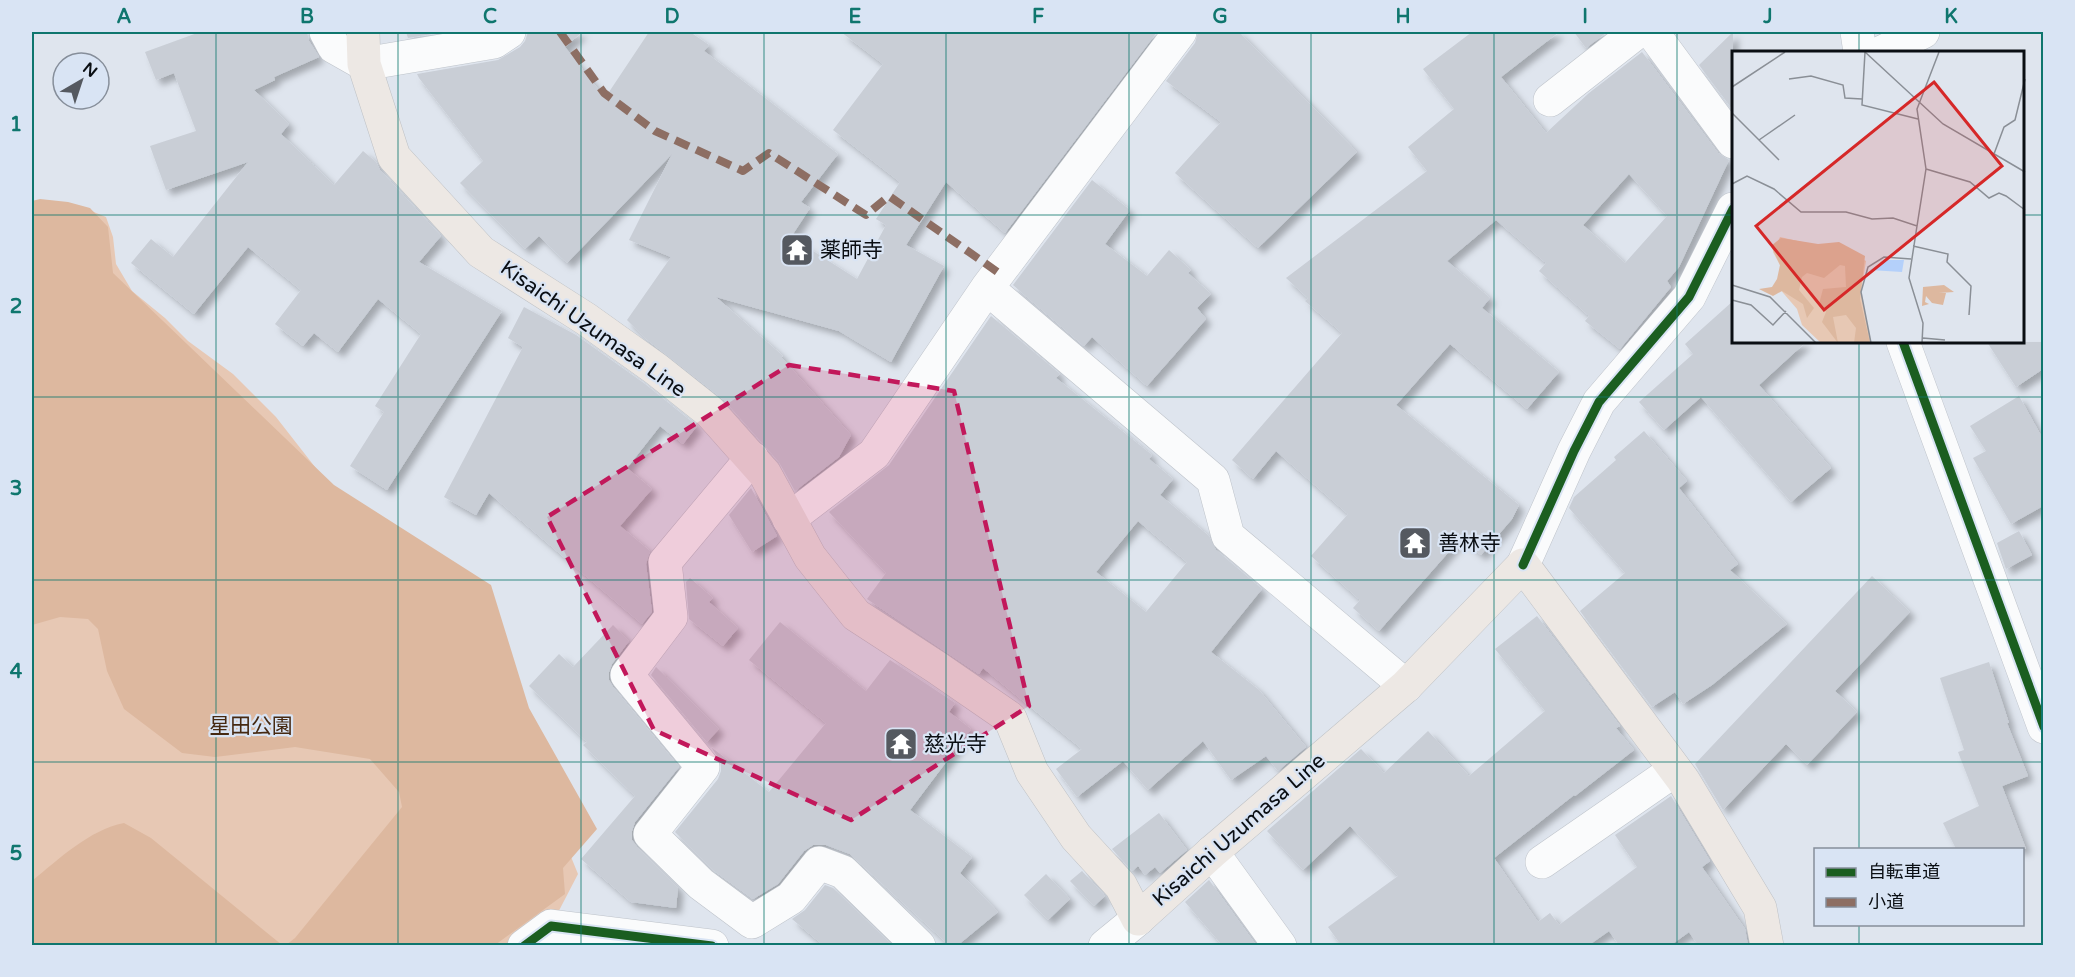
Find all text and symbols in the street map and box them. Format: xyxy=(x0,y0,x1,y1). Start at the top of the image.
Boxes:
text: A xyxy=(117,5,132,29)
text: B xyxy=(300,5,314,29)
text: C xyxy=(483,5,497,29)
text: D xyxy=(664,5,680,29)
text: E xyxy=(849,5,862,29)
text: F xyxy=(1032,5,1044,29)
text: G xyxy=(1212,5,1228,29)
text: H xyxy=(1395,5,1411,29)
text: I xyxy=(1582,5,1588,29)
text: J xyxy=(1762,5,1773,29)
text: K xyxy=(1944,5,1958,29)
north arrow xyxy=(51,51,111,111)
inset map xyxy=(1732,51,2024,344)
text: N xyxy=(79,58,101,82)
text: 1 xyxy=(10,113,22,137)
temple icon: 薬師寺 xyxy=(779,232,815,268)
place label: 薬師寺 xyxy=(820,238,883,263)
street label: Kisaichi Uzumasa Line xyxy=(495,255,691,403)
text: 2 xyxy=(10,295,22,319)
text: 3 xyxy=(10,477,22,501)
temple icon: 善林寺 xyxy=(1397,525,1433,561)
place label: 善林寺 xyxy=(1438,531,1501,556)
text: 4 xyxy=(10,660,23,684)
park label: 星田公園 xyxy=(209,714,293,739)
temple icon: 慈光寺 xyxy=(883,726,919,762)
place label: 慈光寺 xyxy=(924,732,987,757)
street label: Kisaichi Uzumasa Line xyxy=(1148,748,1331,912)
text: 5 xyxy=(10,842,22,866)
legend xyxy=(1814,848,2024,926)
text: 自転車道 xyxy=(1868,861,1940,883)
text: 小道 xyxy=(1868,891,1904,913)

